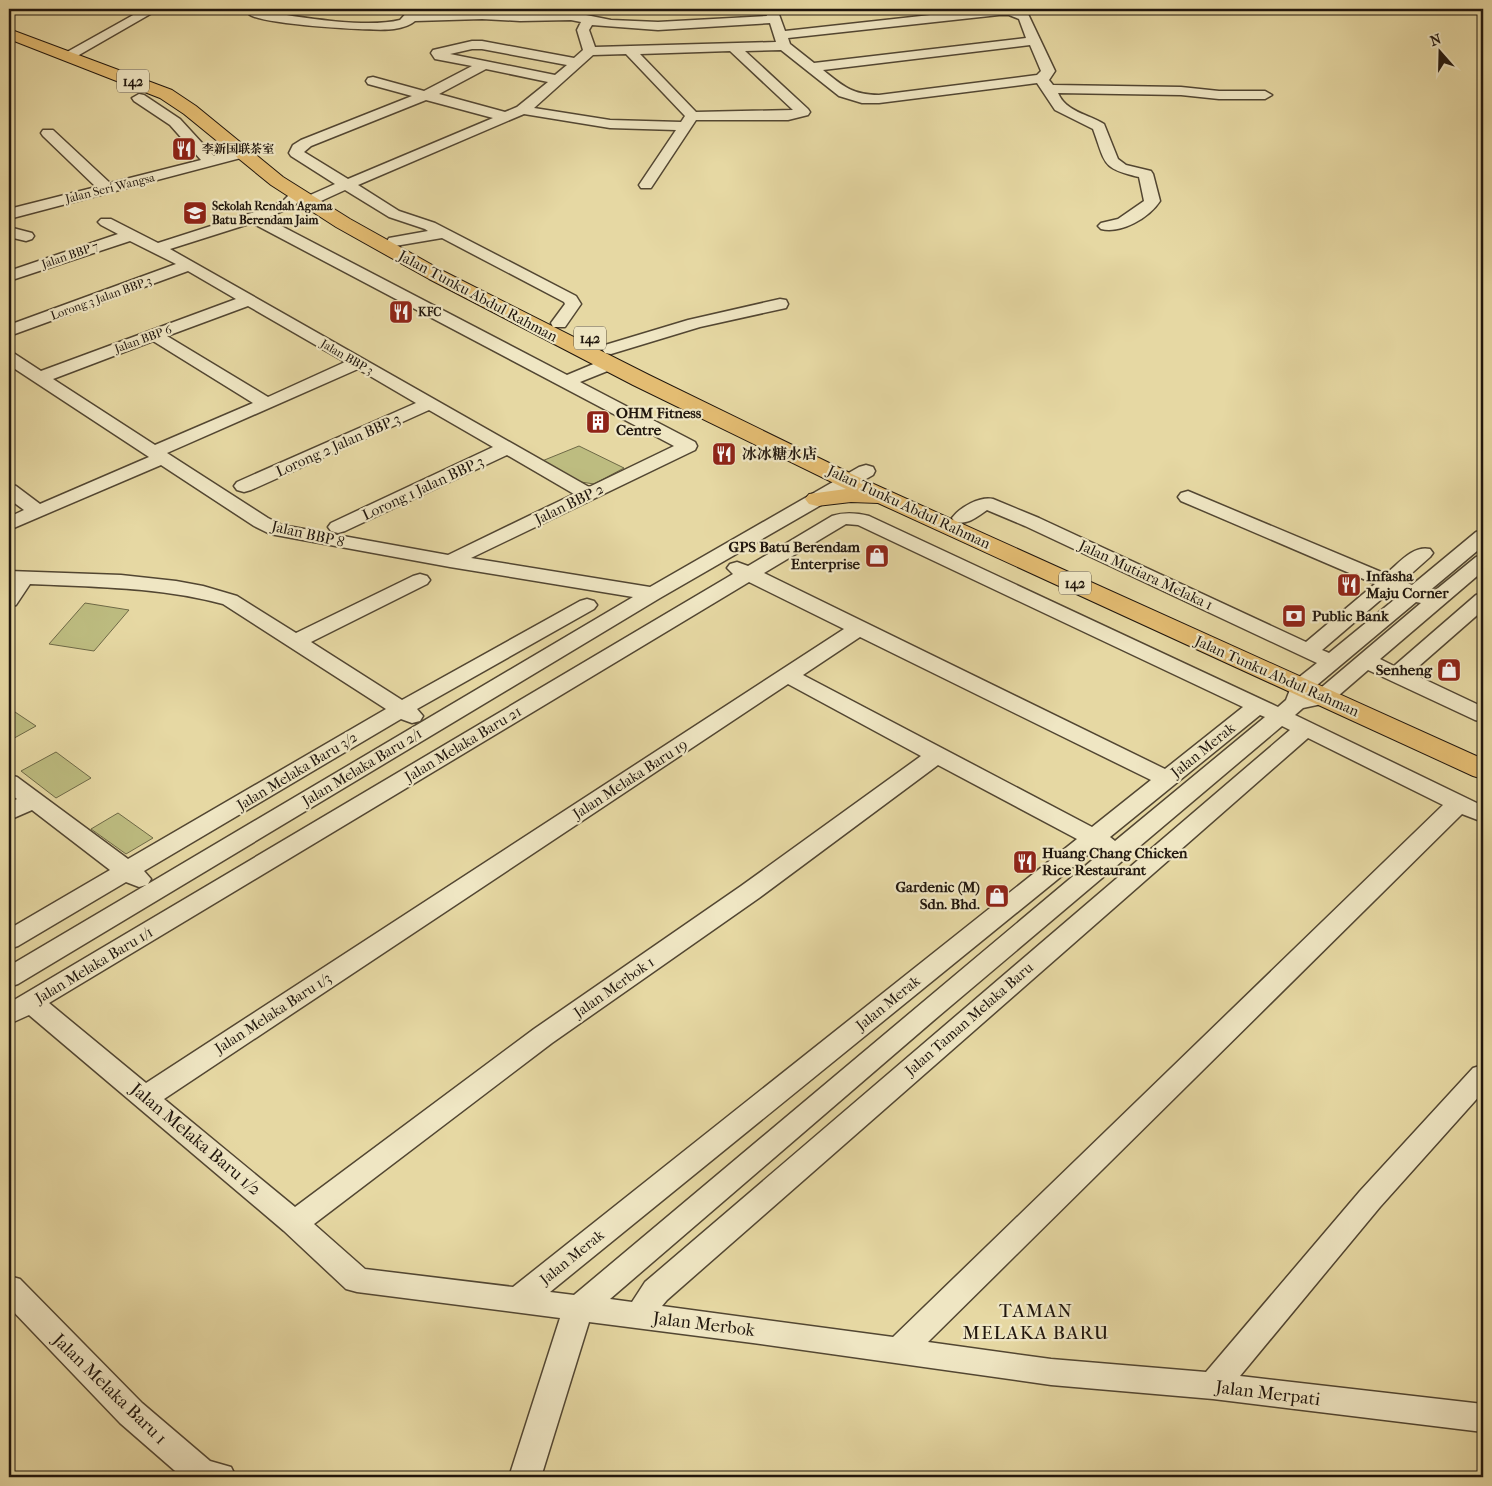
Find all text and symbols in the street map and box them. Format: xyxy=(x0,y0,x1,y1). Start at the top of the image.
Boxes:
north arrow xyxy=(1414,28,1464,78)
text: N xyxy=(1428,30,1444,50)
road number: 142 xyxy=(117,70,149,92)
restaurant icon: 李新国联茶室 xyxy=(171,136,197,162)
place label: 李新国联茶室 xyxy=(202,142,274,156)
street label: Jalan Seri Wangsa xyxy=(63,170,156,206)
place label: Sekolah Rendah Agama Batu Berendam Jaim xyxy=(212,199,333,228)
school or university icon: Sekolah Rendah Agama Batu Berendam Jaim xyxy=(182,200,208,226)
street label: Jalan BBP 7 xyxy=(39,239,101,272)
street label: Jalan Tunku Abdul Rahman xyxy=(394,246,561,346)
street label: Lorong 3 Jalan BBP 3 xyxy=(49,273,153,323)
restaurant icon: KFC xyxy=(388,299,414,325)
place label: KFC xyxy=(418,305,441,319)
street label: Jalan BBP 6 xyxy=(111,322,174,356)
road number: 142 xyxy=(574,326,606,349)
street label: Jalan BBP 3 xyxy=(317,336,376,378)
place label: OHM Fitness Centre xyxy=(616,404,702,439)
street label: Lorong 2 Jalan BBP 3 xyxy=(273,409,403,481)
building icon: OHM Fitness Centre xyxy=(585,409,611,435)
restaurant icon: 冰冰糖水店 xyxy=(711,441,737,467)
place label: 冰冰糖水店 xyxy=(742,445,817,463)
street label: Lorong 1 Jalan BBP 3 xyxy=(359,452,487,524)
street label: Jalan Tunku Abdul Rahman xyxy=(824,461,994,553)
street label: Jalan BBP 2 xyxy=(531,479,607,529)
street label: Jalan BBP 8 xyxy=(269,517,346,551)
street label: Jalan Mutiara Melaka 1 xyxy=(1075,536,1216,614)
place label: GPS Batu Berendam Enterprise xyxy=(729,538,861,573)
shop icon: GPS Batu Berendam Enterprise xyxy=(864,543,890,569)
place label: Infasha Maju Corner xyxy=(1365,567,1449,602)
road number: 142 xyxy=(1059,572,1091,594)
restaurant icon: Infasha Maju Corner xyxy=(1336,572,1362,598)
bank icon: Public Bank xyxy=(1281,603,1307,629)
place label: Public Bank xyxy=(1312,607,1390,625)
street label: Jalan Tunku Abdul Rahman xyxy=(1191,631,1362,721)
shop icon: Senheng xyxy=(1436,657,1462,683)
place label: Senheng xyxy=(1376,661,1433,679)
street label: Jalan Melaka Baru 21 xyxy=(401,702,525,786)
street label: Jalan Merak xyxy=(1167,719,1239,782)
street label: Jalan Melaka Baru 2/1 xyxy=(298,724,425,810)
street label: Jalan Melaka Baru 3/2 xyxy=(233,728,361,815)
street label: Jalan Melaka Baru 19 xyxy=(568,735,691,823)
place label: Huang Chang Chicken Rice Restaurant xyxy=(1042,844,1188,879)
restaurant icon: Huang Chang Chicken Rice Restaurant xyxy=(1012,849,1038,875)
place label: Gardenic (M) Sdn. Bhd. xyxy=(895,878,980,913)
shop icon: Gardenic (M) Sdn. Bhd. xyxy=(984,883,1010,909)
street label: Jalan Melaka Baru 1/1 xyxy=(31,923,156,1008)
street label: Jalan Merbok 1 xyxy=(569,953,658,1022)
street label: Jalan Taman Melaka Baru xyxy=(901,958,1037,1080)
street label: Jalan Melaka Baru 1/3 xyxy=(211,969,335,1058)
street label: Jalan Merak xyxy=(852,972,924,1035)
street label: Jalan Melaka Baru 1/2 xyxy=(125,1077,265,1200)
street label: Jalan Merak xyxy=(536,1226,608,1289)
district label: TAMAN MELAKA BARU xyxy=(963,1300,1109,1344)
street label: Jalan Merbok xyxy=(650,1308,757,1341)
street label: Jalan Melaka Baru 1 xyxy=(47,1328,171,1449)
street label: Jalan Merpati xyxy=(1212,1376,1322,1410)

